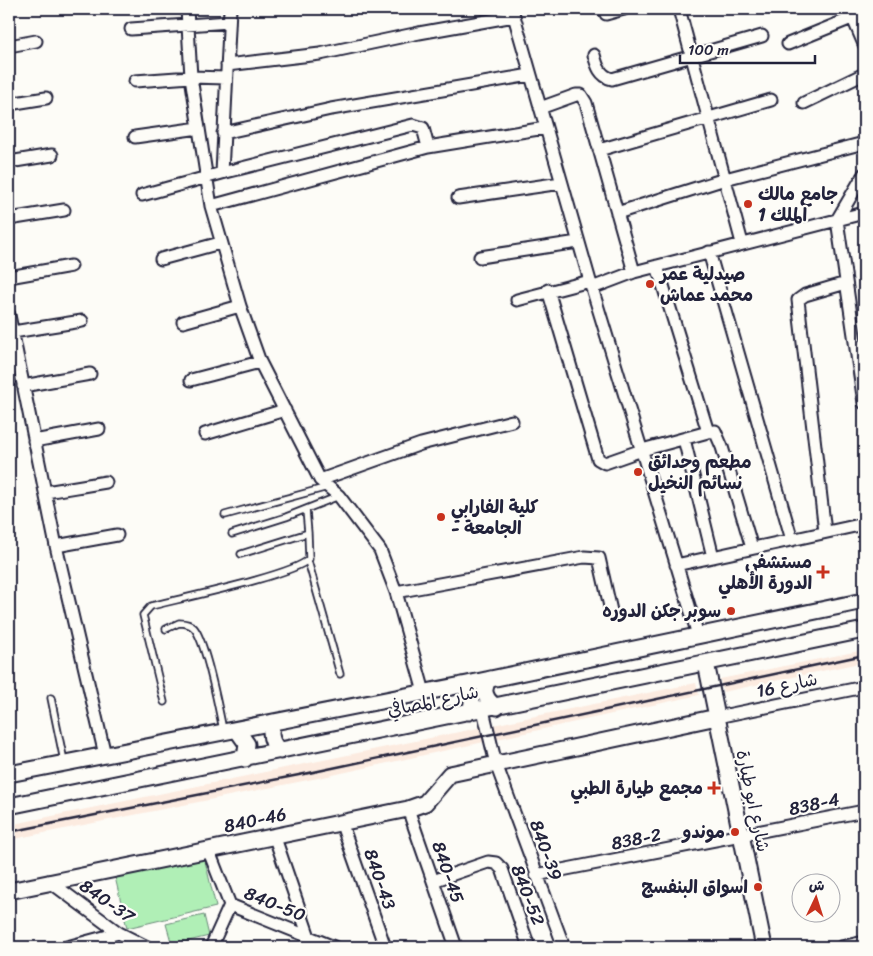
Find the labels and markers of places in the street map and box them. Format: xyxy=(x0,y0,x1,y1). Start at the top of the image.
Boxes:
place label: جامع مالك الملك 1 xyxy=(758,178,838,231)
marker: جامع مالك الملك 1 xyxy=(742,198,754,210)
place label: صيدلية عمر محمد عماش xyxy=(658,258,753,311)
marker: صيدلية عمر محمد عماش xyxy=(644,278,656,290)
place label: مطعم وحدائق نسائم النخيل xyxy=(648,446,752,499)
marker: مطعم وحدائق نسائم النخيل xyxy=(632,466,644,478)
place label: كلية الفارابي - الجامعة xyxy=(451,491,538,544)
marker: كلية الفارابي - الجامعة xyxy=(435,511,447,523)
place label: مستشفى الدورة الأهلي xyxy=(718,546,812,599)
marker: مستشفى الدورة الأهلي xyxy=(816,565,830,579)
place label: سوبر جكن الدوره xyxy=(602,595,721,627)
marker: سوبر جكن الدوره xyxy=(725,605,737,617)
place label: مجمع طيارة الطبي xyxy=(571,772,703,804)
marker: مجمع طيارة الطبي xyxy=(707,781,721,795)
place label: موندو xyxy=(681,816,725,848)
marker: موندو xyxy=(729,826,741,838)
place label: اسواق البنفسج xyxy=(641,871,748,903)
marker: اسواق البنفسج xyxy=(752,881,764,893)

